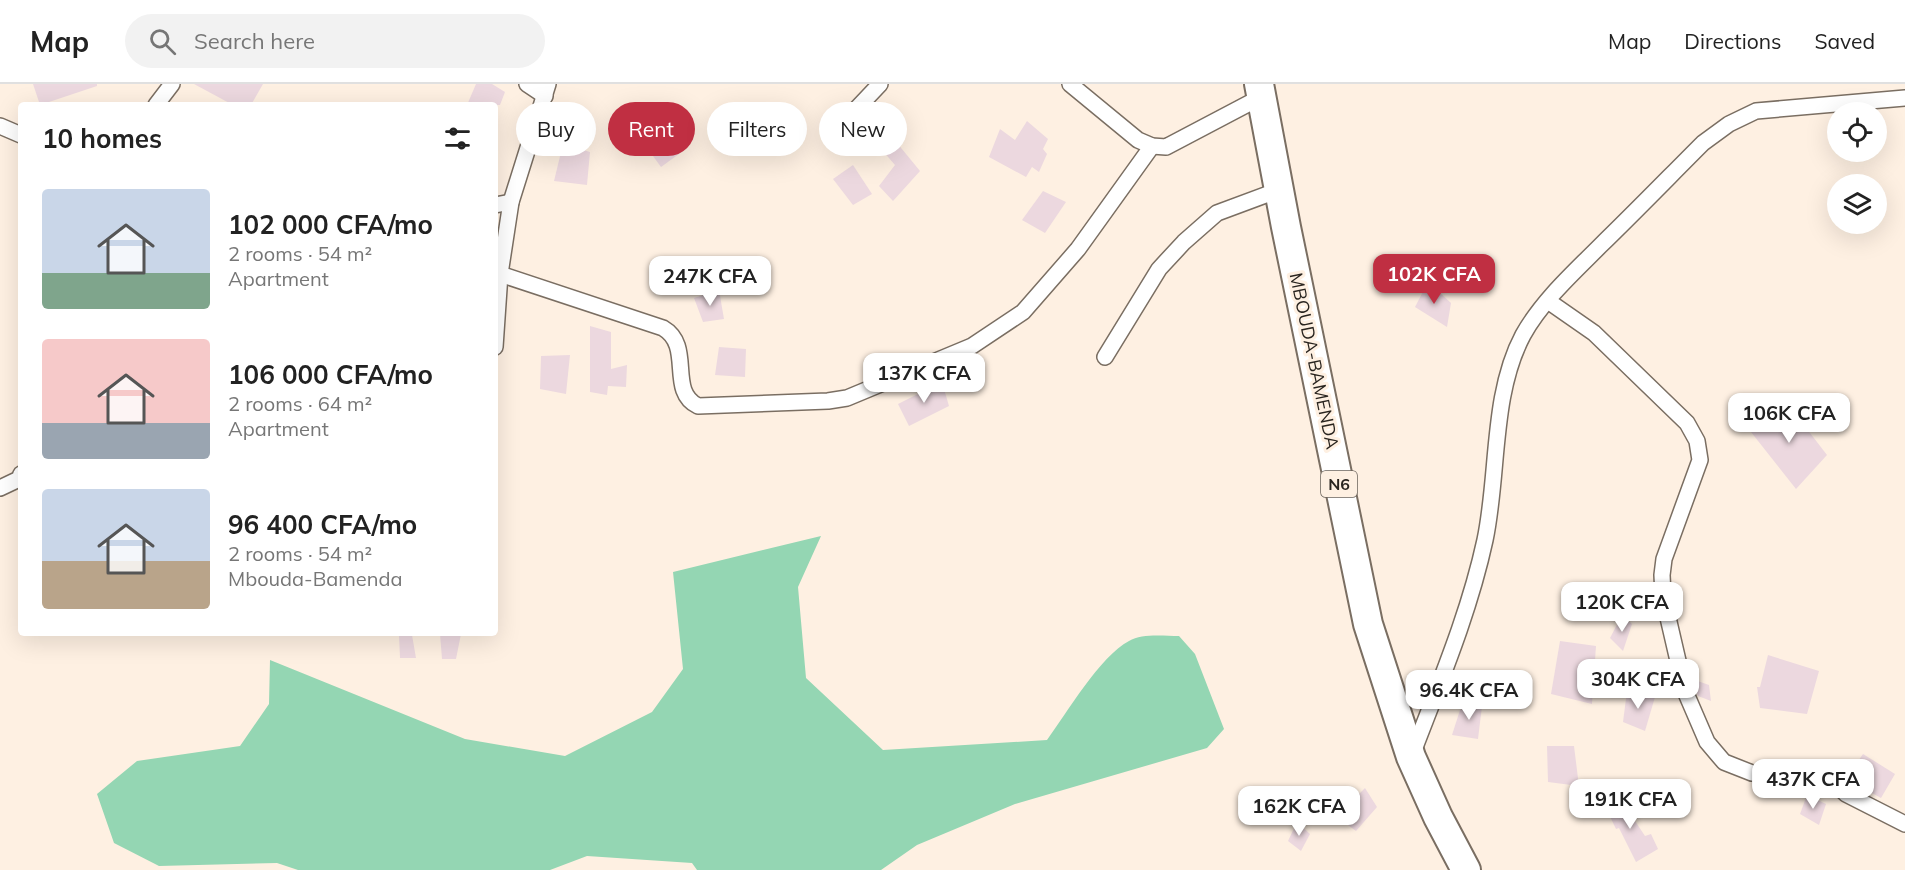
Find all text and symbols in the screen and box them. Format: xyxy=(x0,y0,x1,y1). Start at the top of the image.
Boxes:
search box xyxy=(125,14,545,68)
text: Map xyxy=(30,24,89,59)
icon: search xyxy=(146,25,179,58)
text: Search here xyxy=(194,27,315,55)
text: Map xyxy=(1608,28,1651,54)
text: Directions xyxy=(1684,28,1781,54)
text: Saved xyxy=(1814,28,1875,54)
chip: Buy xyxy=(516,102,596,156)
chip: Rent xyxy=(608,102,695,156)
chip: Filters xyxy=(707,102,807,156)
chip: New xyxy=(819,102,907,156)
map controls xyxy=(1827,102,1887,234)
button: locate xyxy=(1827,102,1887,162)
text: 10 homes xyxy=(42,122,162,155)
icon: filters xyxy=(441,122,474,155)
button: layers xyxy=(1827,174,1887,234)
text: 102 000 CFA/mo xyxy=(228,208,433,241)
icon: home xyxy=(90,213,162,285)
text: 2 rooms · 54 m² xyxy=(228,241,372,266)
pin: 102K CFA xyxy=(1372,254,1496,305)
pin: 247K CFA xyxy=(648,256,772,307)
text: 102K CFA xyxy=(1387,261,1481,286)
text: 247K CFA xyxy=(663,263,757,288)
text: Apartment xyxy=(228,266,329,291)
street label: MBOUDA-BAMENDA xyxy=(1285,271,1344,451)
pin: 137K CFA xyxy=(862,353,986,404)
text: 106 000 CFA/mo xyxy=(228,358,433,391)
text: 137K CFA xyxy=(877,360,971,385)
icon: home xyxy=(90,363,162,435)
text: 2 rooms · 64 m² xyxy=(228,391,372,416)
pin: 106K CFA xyxy=(1727,393,1851,444)
text: 106K CFA xyxy=(1742,400,1836,425)
text: Apartment xyxy=(228,416,329,441)
road number: N6 xyxy=(1321,471,1357,497)
text: 96 400 CFA/mo xyxy=(228,508,417,541)
icon: home xyxy=(90,513,162,585)
text: 2 rooms · 54 m² xyxy=(228,541,372,566)
text: Mbouda-Bamenda xyxy=(228,566,402,591)
pin: 120K CFA xyxy=(1560,582,1684,633)
text: 120K CFA xyxy=(1575,589,1669,614)
pin: 304K CFA xyxy=(1576,659,1700,710)
text: 304K CFA xyxy=(1591,666,1685,691)
pin: 96.4K CFA xyxy=(1400,670,1538,721)
text: 96.4K CFA xyxy=(1420,677,1518,702)
pin: 437K CFA xyxy=(1751,759,1875,810)
text: 437K CFA xyxy=(1766,766,1860,791)
pin: 191K CFA xyxy=(1568,779,1692,830)
pin: 162K CFA xyxy=(1237,786,1361,837)
text: 191K CFA xyxy=(1583,786,1677,811)
text: 162K CFA xyxy=(1252,793,1346,818)

